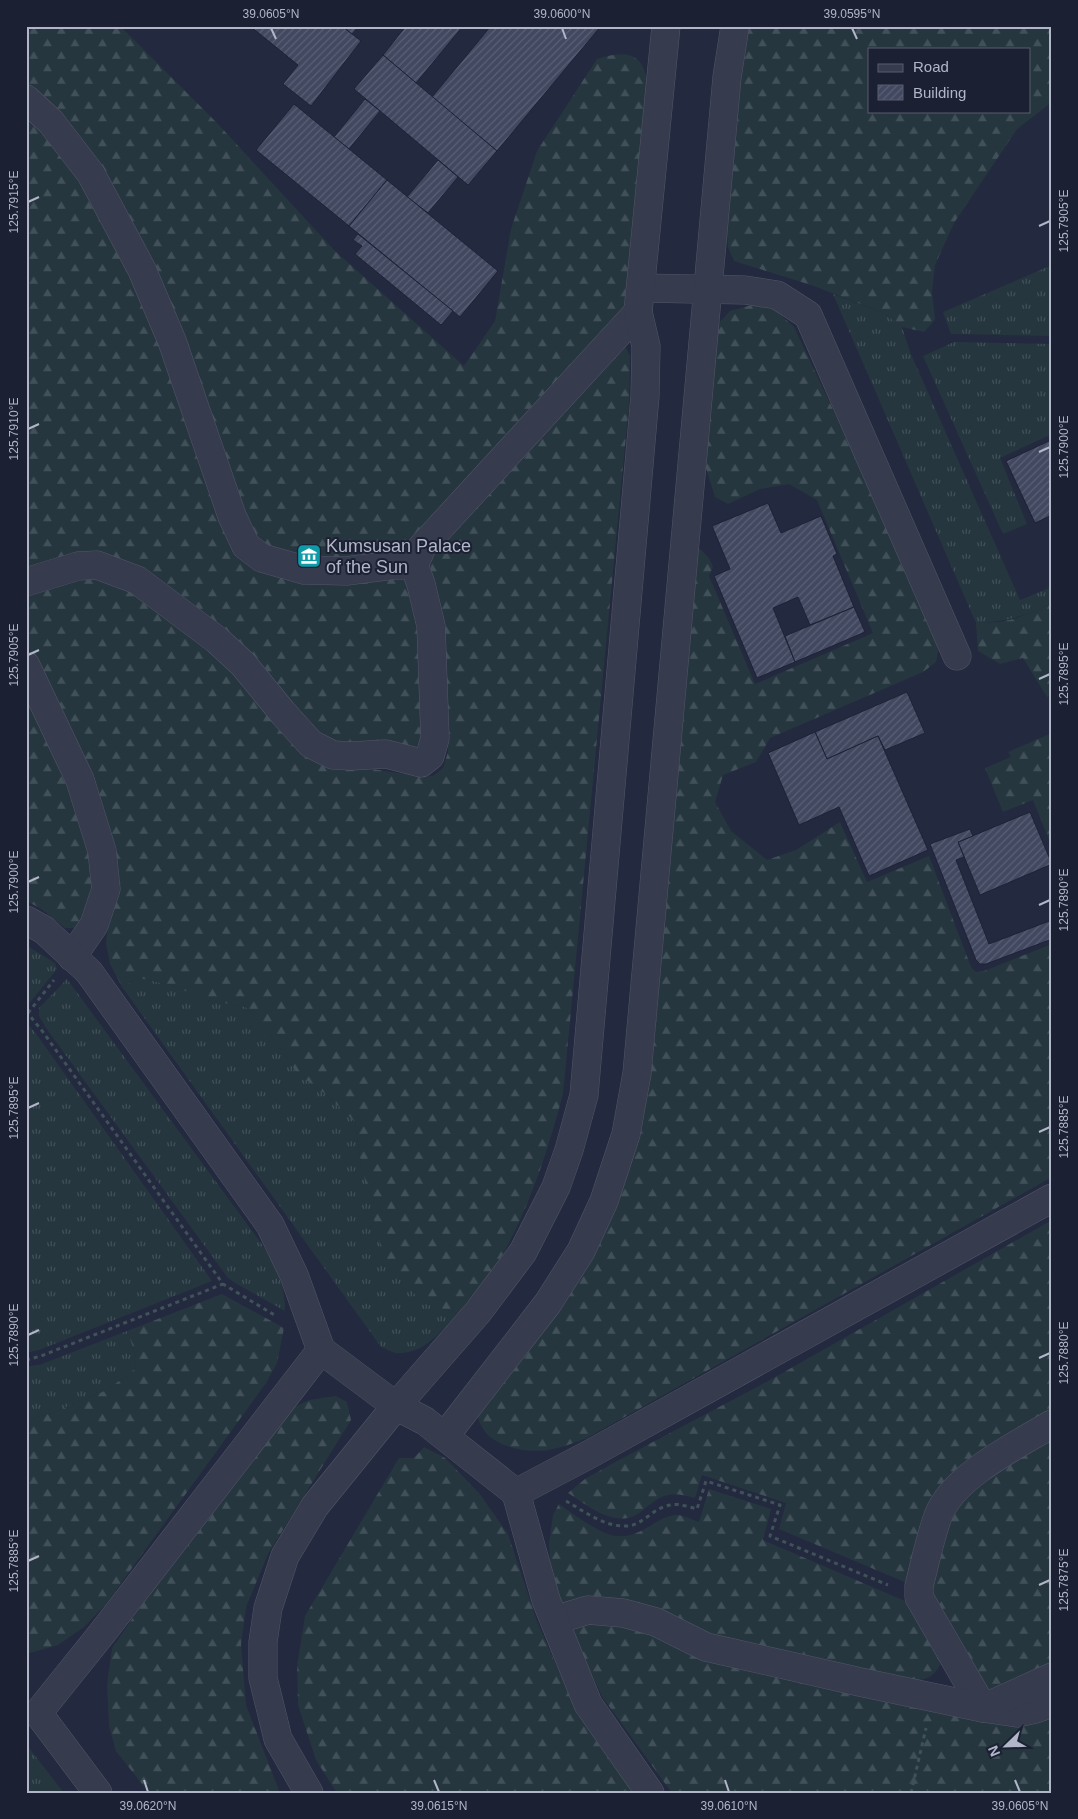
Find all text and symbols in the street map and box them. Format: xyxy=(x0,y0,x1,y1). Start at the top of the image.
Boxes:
text: 39.0605°N xyxy=(243,7,299,21)
text: 39.0600°N xyxy=(534,7,590,21)
text: 39.0595°N xyxy=(824,7,880,21)
legend xyxy=(868,48,1030,112)
text: Road xyxy=(913,58,949,75)
text: Building xyxy=(913,84,966,101)
text: 125.7915°E xyxy=(7,171,21,233)
text: 125.7905°E xyxy=(1057,190,1071,252)
text: 125.7910°E xyxy=(7,398,21,460)
text: 125.7900°E xyxy=(1057,416,1071,478)
place label: Kumsusan Palace of the Sun xyxy=(326,536,471,577)
museum icon: Kumsusan Palace of the Sun xyxy=(296,543,322,569)
text: 125.7905°E xyxy=(7,624,21,686)
text: 125.7895°E xyxy=(1057,643,1071,705)
text: 125.7900°E xyxy=(7,851,21,913)
text: 125.7890°E xyxy=(1057,869,1071,931)
text: 125.7895°E xyxy=(7,1077,21,1139)
text: 125.7885°E xyxy=(1057,1096,1071,1158)
text: 125.7890°E xyxy=(7,1304,21,1366)
text: 125.7880°E xyxy=(1057,1322,1071,1384)
text: 125.7885°E xyxy=(7,1530,21,1592)
text: 125.7875°E xyxy=(1057,1549,1071,1611)
north arrow xyxy=(980,1722,1030,1772)
text: N xyxy=(985,1743,1003,1759)
text: 39.0620°N xyxy=(120,1799,176,1813)
text: 39.0615°N xyxy=(411,1799,467,1813)
text: 39.0610°N xyxy=(701,1799,757,1813)
text: 39.0605°N xyxy=(992,1799,1048,1813)

